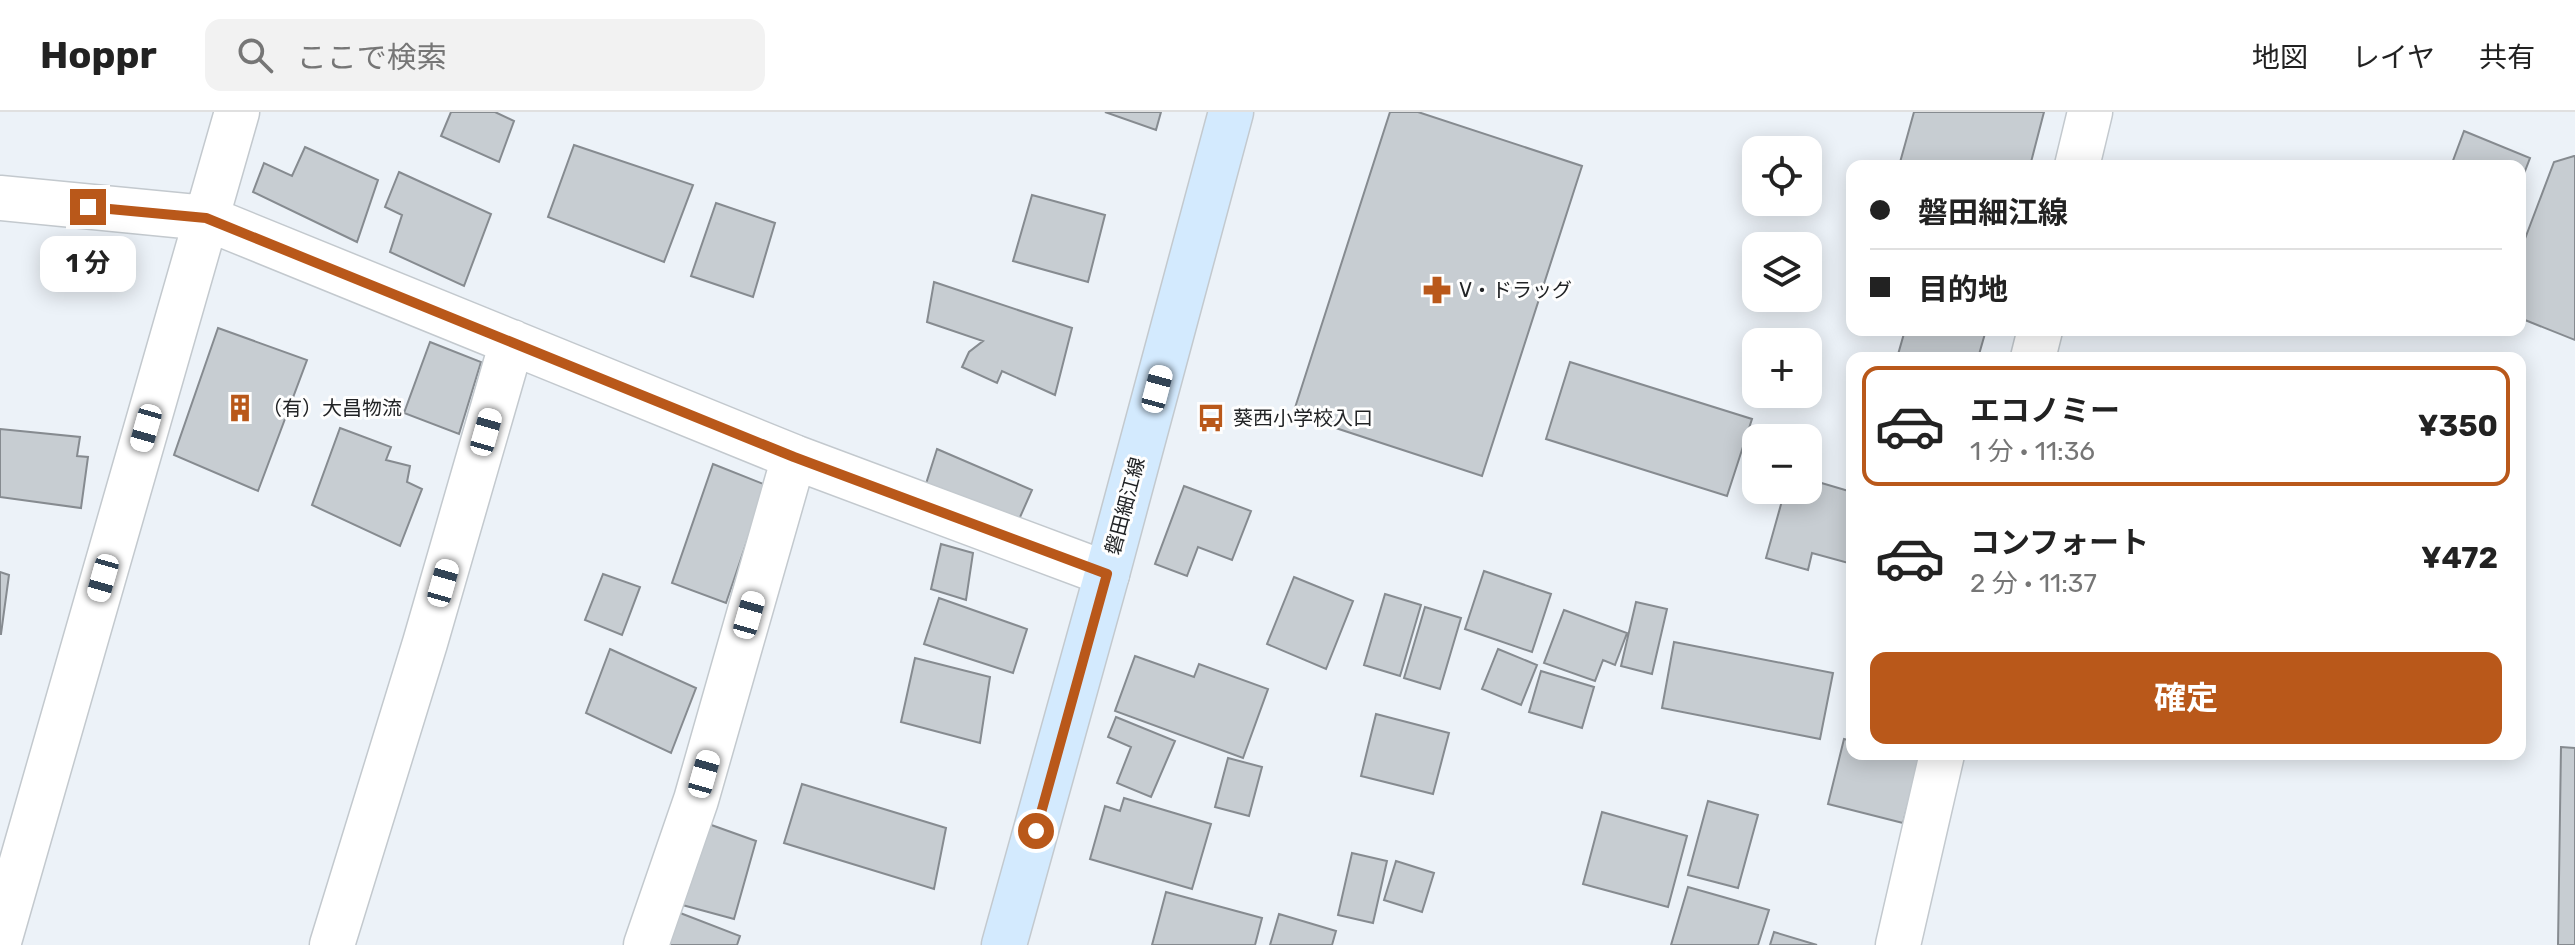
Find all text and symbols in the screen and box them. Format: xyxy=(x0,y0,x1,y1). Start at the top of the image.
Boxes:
search box xyxy=(205,19,765,91)
text: Hoppr xyxy=(40,32,157,78)
icon: search xyxy=(233,33,277,77)
text: ここで検索 xyxy=(297,40,447,76)
text: 地図 xyxy=(2252,41,2308,74)
text: レイヤ xyxy=(2352,41,2435,74)
text: 共有 xyxy=(2479,41,2535,74)
map controls xyxy=(1742,136,1822,504)
button: locate xyxy=(1742,136,1822,216)
route end xyxy=(70,189,106,225)
text: 磐田細江線 xyxy=(1918,195,2068,231)
button: layers xyxy=(1742,232,1822,312)
callout: 1 分 xyxy=(40,235,136,291)
text: 1 分 xyxy=(66,248,110,279)
text: 目的地 xyxy=(1918,272,2008,308)
pharmacy icon: V・ドラッグ xyxy=(1422,275,1452,305)
place label: V・ドラッグ xyxy=(1459,278,1572,302)
button: + xyxy=(1742,328,1822,408)
car xyxy=(1139,363,1175,415)
icon: car xyxy=(1874,390,1946,462)
building icon: （有）大昌物流 xyxy=(225,393,255,423)
text: エコノミー xyxy=(1970,393,2120,429)
place label: （有）大昌物流 xyxy=(262,396,402,420)
car xyxy=(128,402,164,454)
bus stop icon: 葵西小学校入口 xyxy=(1196,403,1226,433)
car xyxy=(468,406,504,458)
place label: 葵西小学校入口 xyxy=(1233,406,1373,430)
text: ¥350 xyxy=(2418,408,2498,444)
button: − xyxy=(1742,424,1822,504)
text: 1 分 · 11:36 xyxy=(1970,436,2095,467)
street label: 磐田細江線 xyxy=(1100,455,1150,557)
icon: car xyxy=(1874,522,1946,594)
text: コンフォート xyxy=(1970,525,2149,561)
text: ¥472 xyxy=(2421,540,2498,576)
car xyxy=(85,552,121,604)
car xyxy=(425,557,461,609)
text: 2 分 · 11:37 xyxy=(1970,568,2097,599)
car xyxy=(731,589,767,641)
button: 確定 xyxy=(1870,652,2502,744)
car xyxy=(686,748,722,800)
route start xyxy=(1018,813,1054,849)

